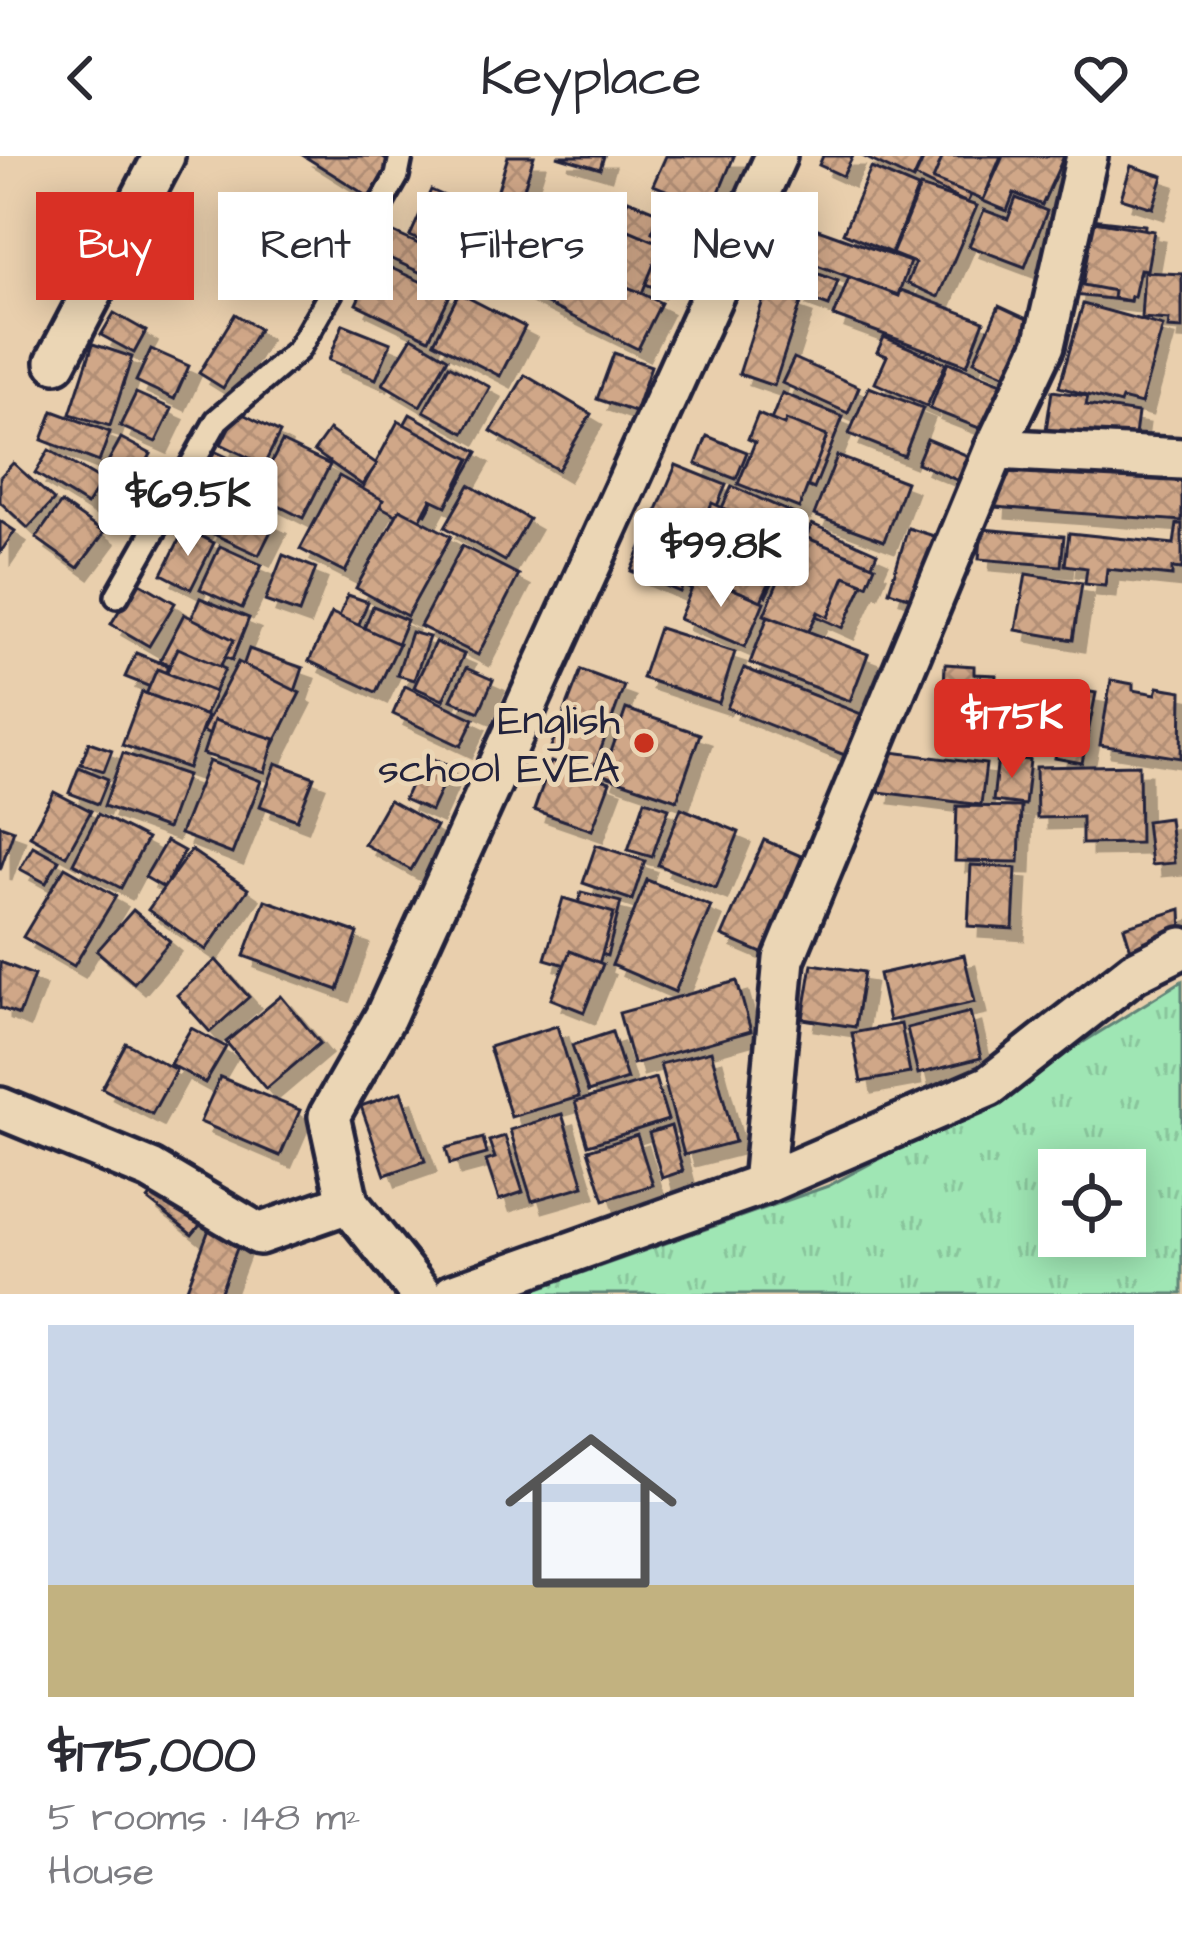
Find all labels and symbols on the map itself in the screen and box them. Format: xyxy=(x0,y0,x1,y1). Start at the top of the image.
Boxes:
pin: $69.5K xyxy=(90,457,286,559)
pin: $99.8K xyxy=(623,508,819,610)
pin: $175K xyxy=(928,679,1096,781)
place label: English school EVEA xyxy=(378,693,620,799)
marker: English school EVEA xyxy=(631,730,657,756)

